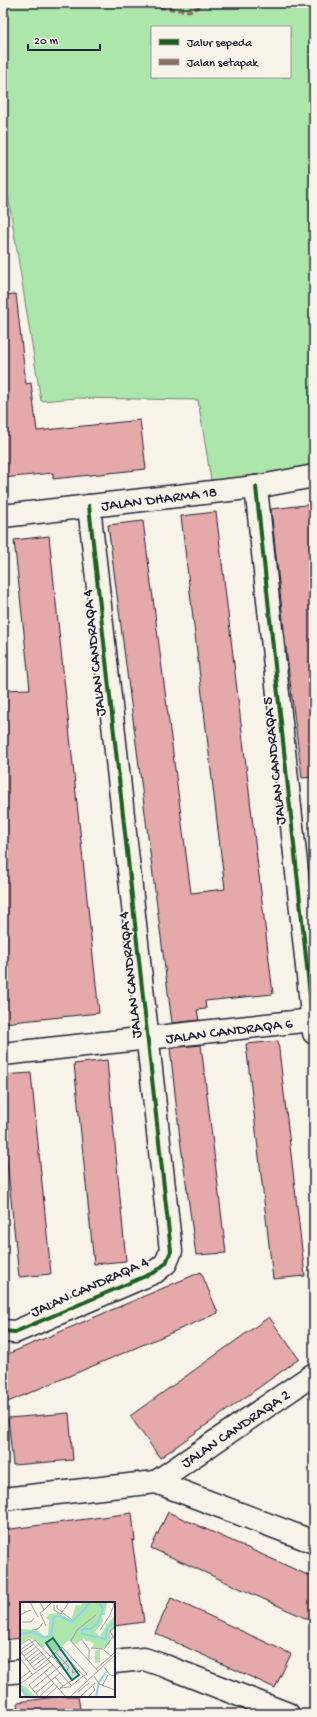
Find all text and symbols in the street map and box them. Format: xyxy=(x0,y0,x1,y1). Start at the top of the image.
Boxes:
scale bar xyxy=(28,26,100,52)
legend xyxy=(151,26,291,78)
text: 20 m xyxy=(34,35,59,49)
text: Jalur sepeda xyxy=(187,37,252,51)
text: Jalan setapak xyxy=(187,57,260,71)
street label: JALAN DHARMA 18 xyxy=(100,484,218,516)
street label: JALAN CANDRAQA 4 xyxy=(79,589,111,717)
street label: JALAN CANDRAQA 5 xyxy=(259,696,291,825)
street label: JALAN CANDRAQA 4 xyxy=(115,911,147,1039)
street label: JALAN CANDRAQA 6 xyxy=(165,1015,294,1049)
street label: JALAN CANDRAQA 4 xyxy=(28,1254,152,1322)
street label: JALAN CANDRAQA 2 xyxy=(178,1387,294,1473)
inset map xyxy=(20,1602,115,1697)

